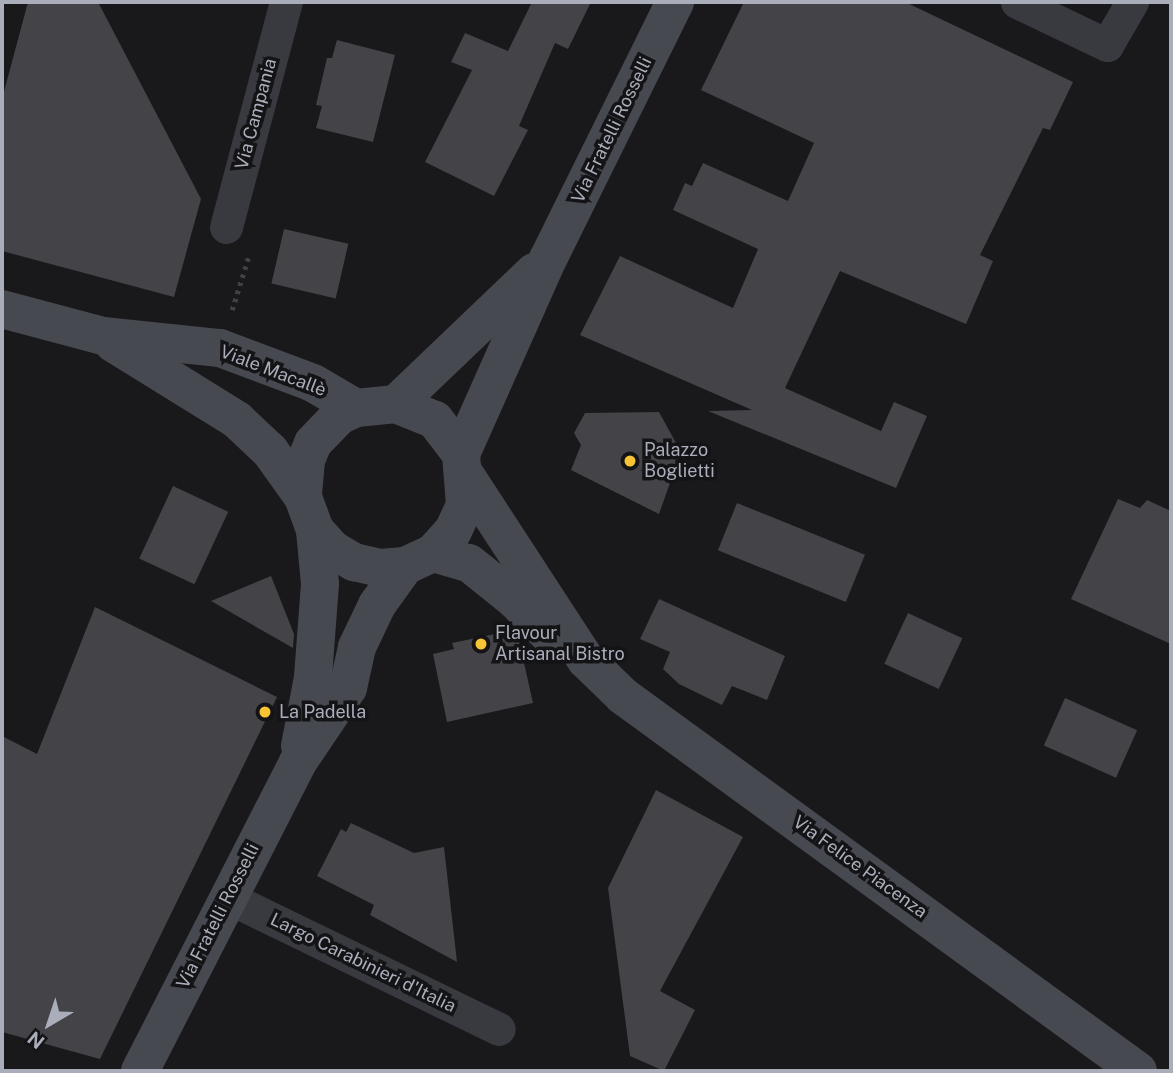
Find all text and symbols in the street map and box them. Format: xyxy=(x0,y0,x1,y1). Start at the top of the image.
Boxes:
street label: Via Fratelli Rosselli xyxy=(567,54,657,206)
street label: Via Campania xyxy=(231,56,281,172)
street label: Viale Macallè xyxy=(217,341,329,401)
place label: Palazzo Boglietti xyxy=(644,440,715,482)
marker: Palazzo Boglietti xyxy=(622,453,638,469)
place label: Flavour Artisanal Bistro xyxy=(495,623,625,666)
marker: Flavour Artisanal Bistro xyxy=(473,636,489,652)
place label: La Padella xyxy=(279,701,366,723)
marker: La Padella xyxy=(257,704,273,720)
street label: Via Felice Piacenza xyxy=(789,811,931,923)
street label: Via Fratelli Rosselli xyxy=(172,840,264,992)
street label: Largo Carabinieri d'Italia xyxy=(267,909,459,1017)
north arrow xyxy=(14,989,84,1059)
text: N xyxy=(23,1027,48,1054)

